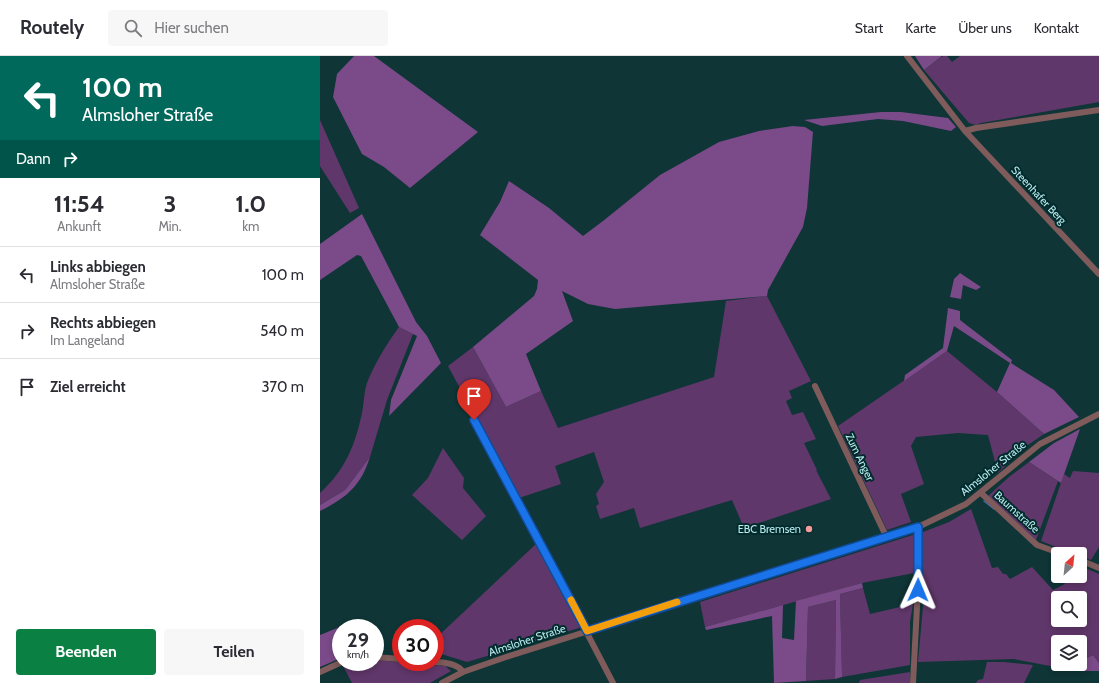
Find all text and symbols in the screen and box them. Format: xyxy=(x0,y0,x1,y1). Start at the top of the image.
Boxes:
search box xyxy=(108,10,388,46)
text: Routely xyxy=(20,16,84,39)
icon: search xyxy=(122,17,144,39)
text: Hier suchen xyxy=(154,19,229,37)
text: Start xyxy=(855,19,883,37)
text: Karte xyxy=(905,19,936,37)
text: Über uns xyxy=(958,19,1012,37)
text: Kontakt xyxy=(1034,19,1079,37)
text: 100 m xyxy=(82,70,163,104)
icon: left xyxy=(16,72,68,124)
text: Almsloher Straße xyxy=(82,104,213,126)
icon: right xyxy=(59,148,81,170)
text: Dann xyxy=(16,150,51,168)
street label: Steenhafer Berg xyxy=(1008,163,1070,227)
text: 11:54 xyxy=(54,189,105,218)
text: 3 xyxy=(163,189,176,218)
text: 1.0 xyxy=(235,189,266,218)
text: Ankunft xyxy=(57,218,101,234)
text: Min. xyxy=(158,218,182,234)
text: km xyxy=(242,218,259,234)
text: Links abbiegen xyxy=(50,258,146,276)
icon: left xyxy=(16,264,38,286)
text: 100 m xyxy=(262,266,304,284)
text: Almsloher Straße xyxy=(50,276,145,292)
text: Rechts abbiegen xyxy=(50,314,156,332)
icon: right xyxy=(16,320,38,342)
text: 540 m xyxy=(260,322,304,340)
text: Im Langeland xyxy=(50,332,124,348)
icon: arrive xyxy=(16,376,38,398)
text: Ziel erreicht xyxy=(50,378,126,396)
text: 370 m xyxy=(261,378,304,396)
pin xyxy=(457,379,491,420)
icon: arrive xyxy=(463,385,485,407)
street label: Zum Anger xyxy=(843,431,878,483)
street label: Almsloher Straße xyxy=(957,437,1029,499)
street label: Baumstraße xyxy=(991,488,1043,536)
place label: EBC Bremsen xyxy=(738,522,801,536)
marker: EBC Bremsen xyxy=(804,524,814,534)
north arrow xyxy=(1051,547,1087,583)
map controls xyxy=(1051,547,1087,671)
position arrow xyxy=(897,569,939,611)
button: search xyxy=(1051,591,1087,627)
speed limit sign: 30 xyxy=(392,619,444,671)
street label: Almsloher Straße xyxy=(487,621,568,659)
text: 29 xyxy=(347,628,369,652)
button: Beenden xyxy=(16,629,156,675)
button: Teilen xyxy=(164,629,304,675)
button: layers xyxy=(1051,635,1087,671)
text: km/h xyxy=(347,648,369,661)

